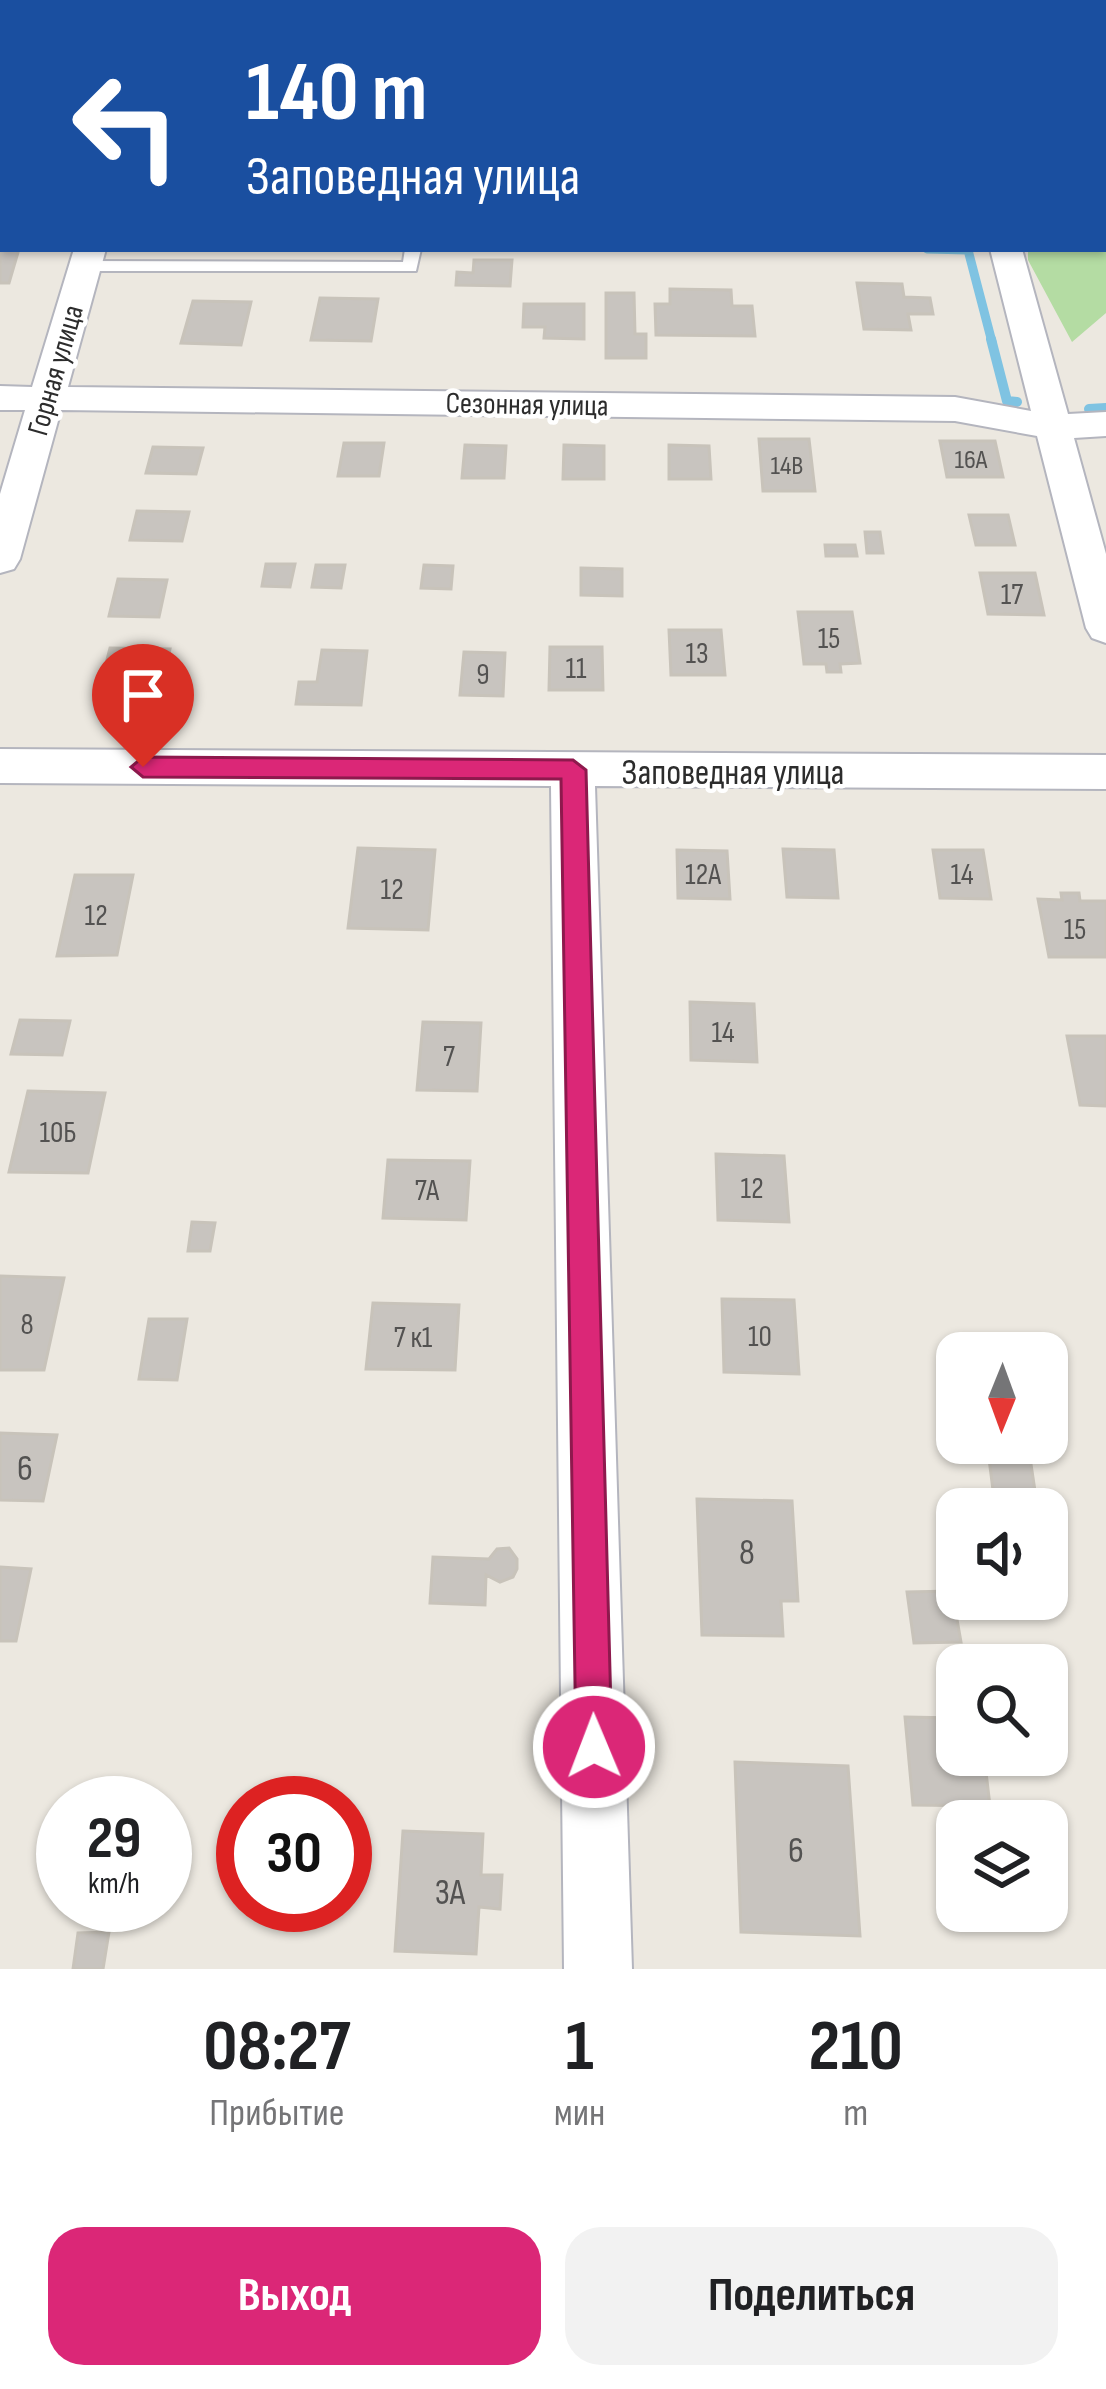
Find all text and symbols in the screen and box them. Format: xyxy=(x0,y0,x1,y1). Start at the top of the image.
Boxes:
text: 140 m xyxy=(246,43,427,144)
icon: left xyxy=(48,48,204,204)
text: Заповедная улица xyxy=(246,145,580,210)
street label: Горная улица xyxy=(20,301,92,440)
street label: Сезонная улица xyxy=(445,386,609,424)
house number: 16А xyxy=(955,444,988,476)
house number: 14В xyxy=(771,450,803,482)
house number: 17 xyxy=(1001,577,1023,613)
house number: 15 xyxy=(818,621,840,657)
house number: 13 xyxy=(685,636,709,672)
pin xyxy=(92,644,194,767)
house number: 11 xyxy=(566,651,587,687)
house number: 9 xyxy=(476,657,490,693)
icon: arrive xyxy=(110,662,176,728)
street label: Заповедная улица xyxy=(622,752,844,795)
house number: 12А xyxy=(685,857,721,893)
house number: 14 xyxy=(950,857,974,893)
house number: 12 xyxy=(380,872,404,908)
house number: 12 xyxy=(84,898,108,934)
house number: 15 xyxy=(1064,912,1086,948)
house number: 14 xyxy=(711,1015,735,1051)
house number: 7 xyxy=(443,1039,455,1075)
house number: 10Б xyxy=(39,1115,77,1151)
house number: 12 xyxy=(740,1171,764,1207)
house number: 7А xyxy=(415,1173,439,1209)
house number: 8 xyxy=(20,1307,34,1343)
house number: 10 xyxy=(748,1319,772,1355)
house number: 7 к1 xyxy=(394,1320,433,1356)
north arrow xyxy=(936,1332,1068,1464)
map controls xyxy=(936,1332,1068,1932)
house number: 6 xyxy=(17,1448,33,1491)
button: sound xyxy=(936,1488,1068,1620)
house number: 8 xyxy=(739,1532,755,1575)
button: search xyxy=(936,1644,1068,1776)
position arrow xyxy=(531,1684,657,1810)
speed limit sign: 30 xyxy=(216,1776,372,1932)
button: layers xyxy=(936,1800,1068,1932)
text: 29 xyxy=(87,1803,141,1875)
house number: 6 xyxy=(788,1830,804,1873)
text: km/h xyxy=(88,1866,140,1902)
house number: 3А xyxy=(435,1872,466,1915)
text: 08:27 xyxy=(203,2004,351,2091)
text: 1 xyxy=(565,2004,594,2091)
text: 210 xyxy=(809,2004,903,2091)
text: Прибытие xyxy=(209,2090,344,2137)
text: мин xyxy=(554,2090,605,2137)
text: m xyxy=(843,2090,868,2137)
button: Выход xyxy=(48,2227,541,2365)
button: Поделиться xyxy=(565,2227,1058,2365)

